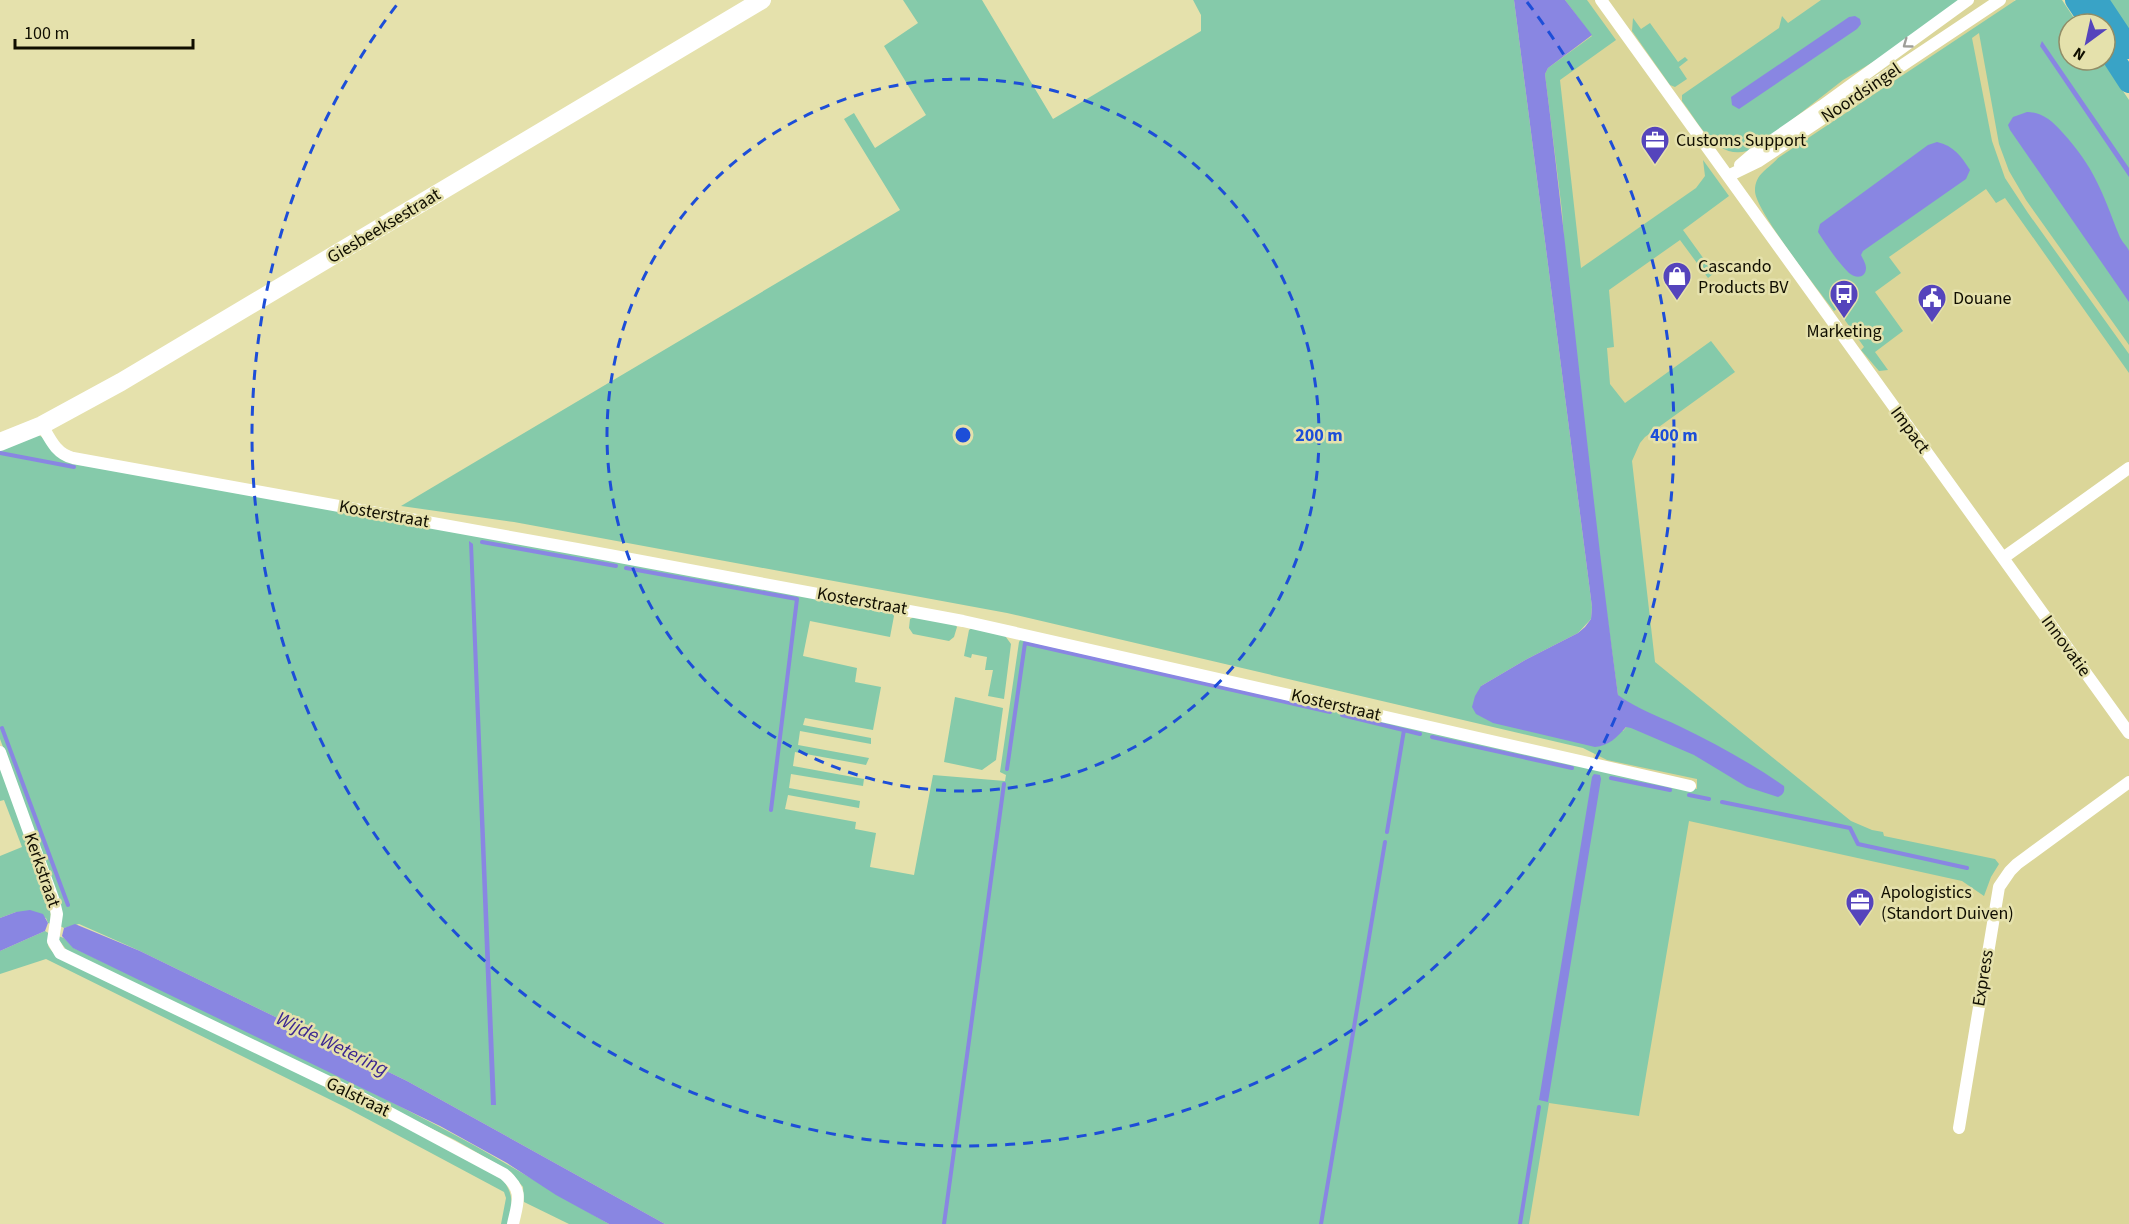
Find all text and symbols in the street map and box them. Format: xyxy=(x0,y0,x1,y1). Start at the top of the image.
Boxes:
scale bar xyxy=(15,12,194,50)
north arrow xyxy=(2057,12,2117,72)
text: 100 m xyxy=(24,21,69,46)
one-way arrow xyxy=(1902,37,1913,48)
text: N xyxy=(2069,42,2090,66)
street label: Noordsingel xyxy=(1816,57,1906,129)
office icon: Customs Support xyxy=(1639,124,1671,166)
place label: Customs Support xyxy=(1676,128,1806,153)
street label: Giesbeeksestraat xyxy=(323,182,445,270)
place label: Cascando Products BV xyxy=(1698,254,1789,300)
shop icon: Cascando Products BV xyxy=(1661,260,1693,302)
bus stop icon: Marketing xyxy=(1828,278,1860,320)
public building icon: Douane xyxy=(1916,282,1948,324)
place label: Douane xyxy=(1953,286,2012,311)
place label: Marketing xyxy=(1806,319,1882,344)
street label: Impact xyxy=(1884,401,1936,459)
text: 200 m xyxy=(1295,423,1343,448)
text: 400 m xyxy=(1650,423,1698,448)
centre of rings xyxy=(953,425,973,445)
street label: Kosterstraat xyxy=(337,494,431,534)
street label: Kosterstraat xyxy=(815,581,909,621)
street label: Innovatie xyxy=(2035,610,2097,682)
street label: Kosterstraat xyxy=(1289,683,1383,727)
street label: Kerkstraat xyxy=(18,829,66,911)
place label: Apologistics (Standort Duiven) xyxy=(1881,880,2014,926)
office icon: Apologistics (Standort Duiven) xyxy=(1844,886,1876,928)
street label: Express xyxy=(1966,948,2000,1008)
water label: Wijde Wetering xyxy=(271,1005,393,1083)
street label: Galstraat xyxy=(322,1071,394,1123)

